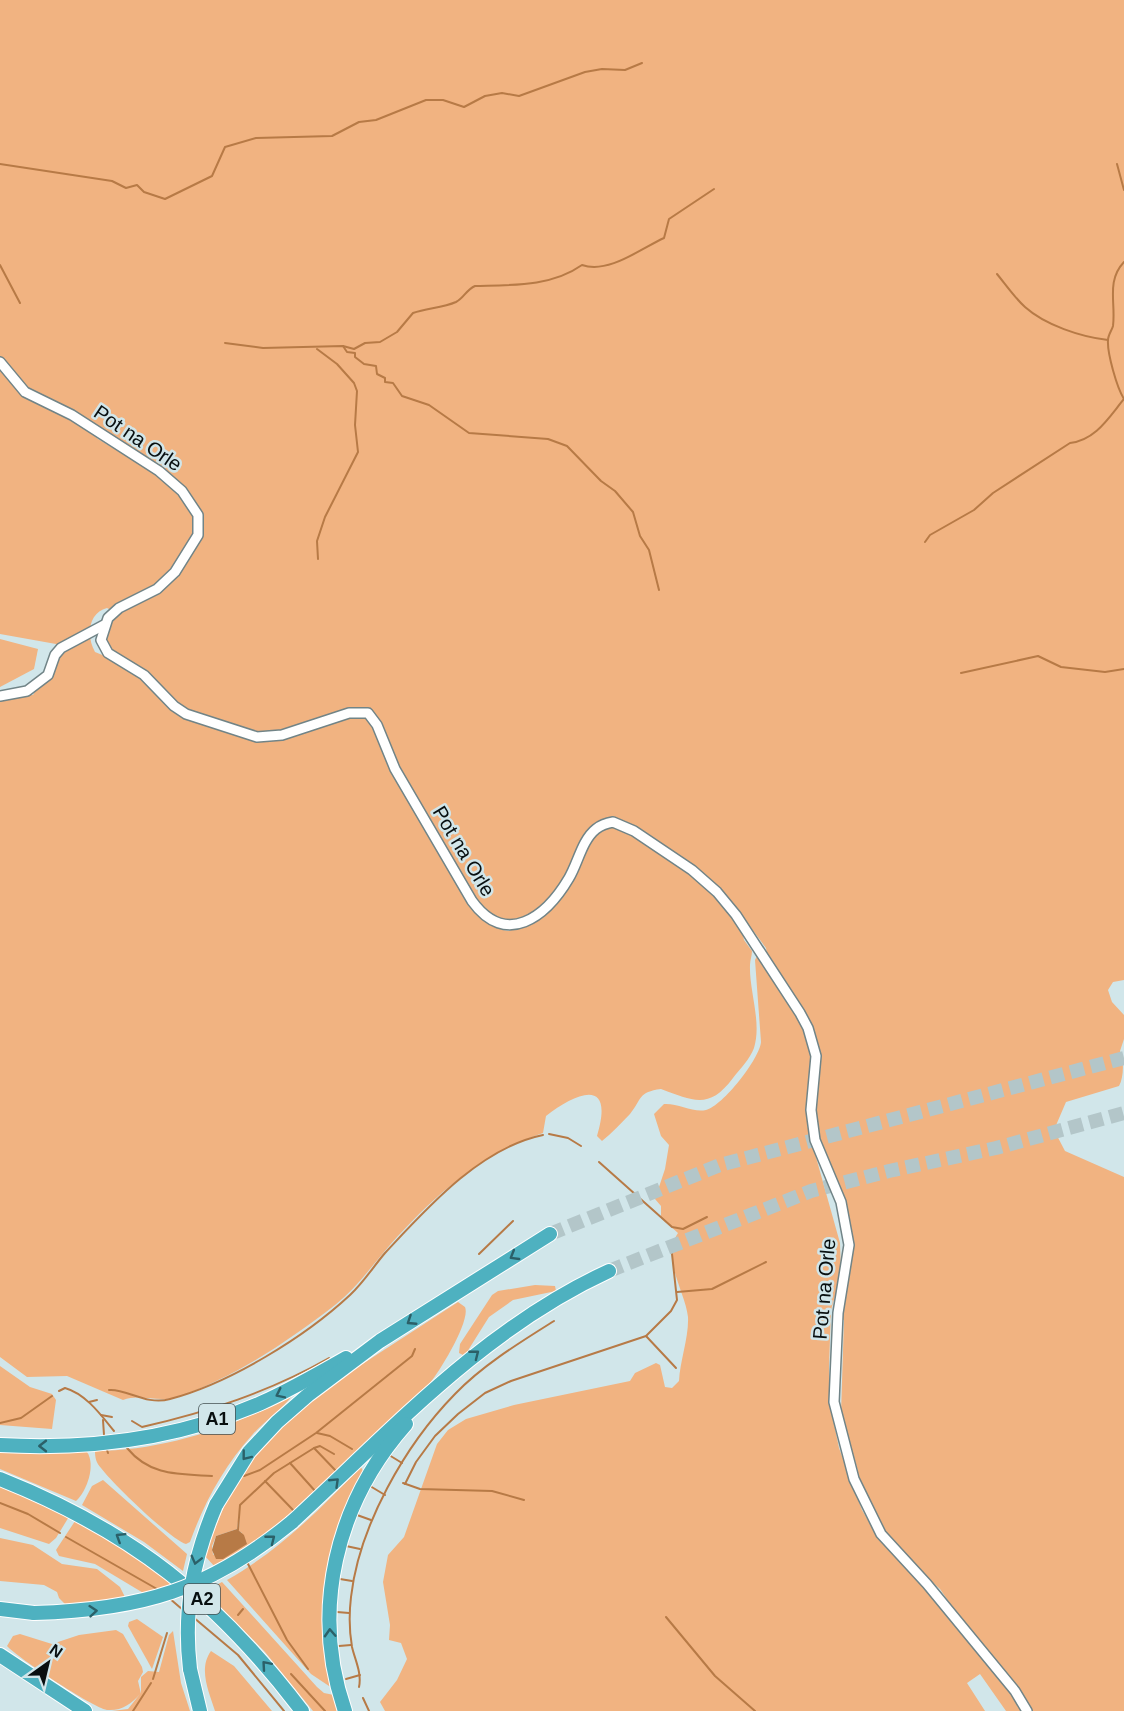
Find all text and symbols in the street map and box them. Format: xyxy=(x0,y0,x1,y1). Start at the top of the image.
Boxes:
street label: Pot na Orle xyxy=(90,401,186,475)
street label: Pot na Orle xyxy=(429,802,499,900)
street label: Pot na Orle xyxy=(809,1238,839,1340)
one-way arrow xyxy=(509,1249,520,1260)
one-way arrow xyxy=(407,1314,418,1325)
one-way arrow xyxy=(469,1350,480,1361)
one-way arrow xyxy=(275,1387,286,1398)
road number: A1 xyxy=(199,1404,235,1434)
one-way arrow xyxy=(39,1440,48,1452)
one-way arrow xyxy=(243,1449,254,1460)
one-way arrow xyxy=(328,1478,338,1489)
one-way arrow xyxy=(116,1533,126,1545)
one-way arrow xyxy=(265,1535,276,1546)
one-way arrow xyxy=(191,1554,203,1565)
road number: A2 xyxy=(184,1584,220,1614)
one-way arrow xyxy=(88,1605,97,1618)
one-way arrow xyxy=(323,1629,336,1638)
north arrow xyxy=(18,1633,78,1693)
text: N xyxy=(47,1641,66,1661)
one-way arrow xyxy=(262,1661,273,1672)

